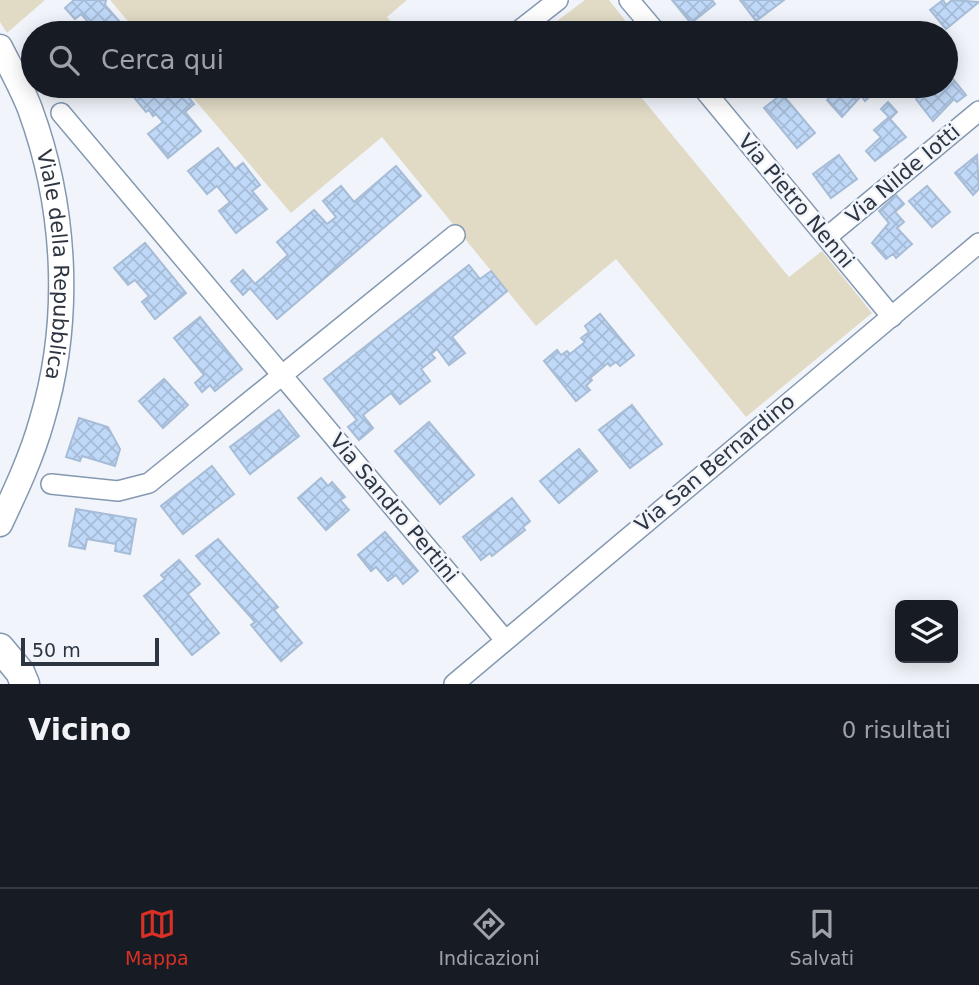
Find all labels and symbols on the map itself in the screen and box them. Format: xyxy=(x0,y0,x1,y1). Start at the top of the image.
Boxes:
street label: Via Nilde Iotti xyxy=(841,120,965,228)
street label: Via Pietro Nenni xyxy=(733,129,859,273)
street label: Viale della Repubblica xyxy=(32,147,73,382)
street label: Via San Bernardino xyxy=(630,389,800,537)
street label: Via Sandro Pertini xyxy=(325,429,463,587)
scale bar xyxy=(21,635,159,667)

